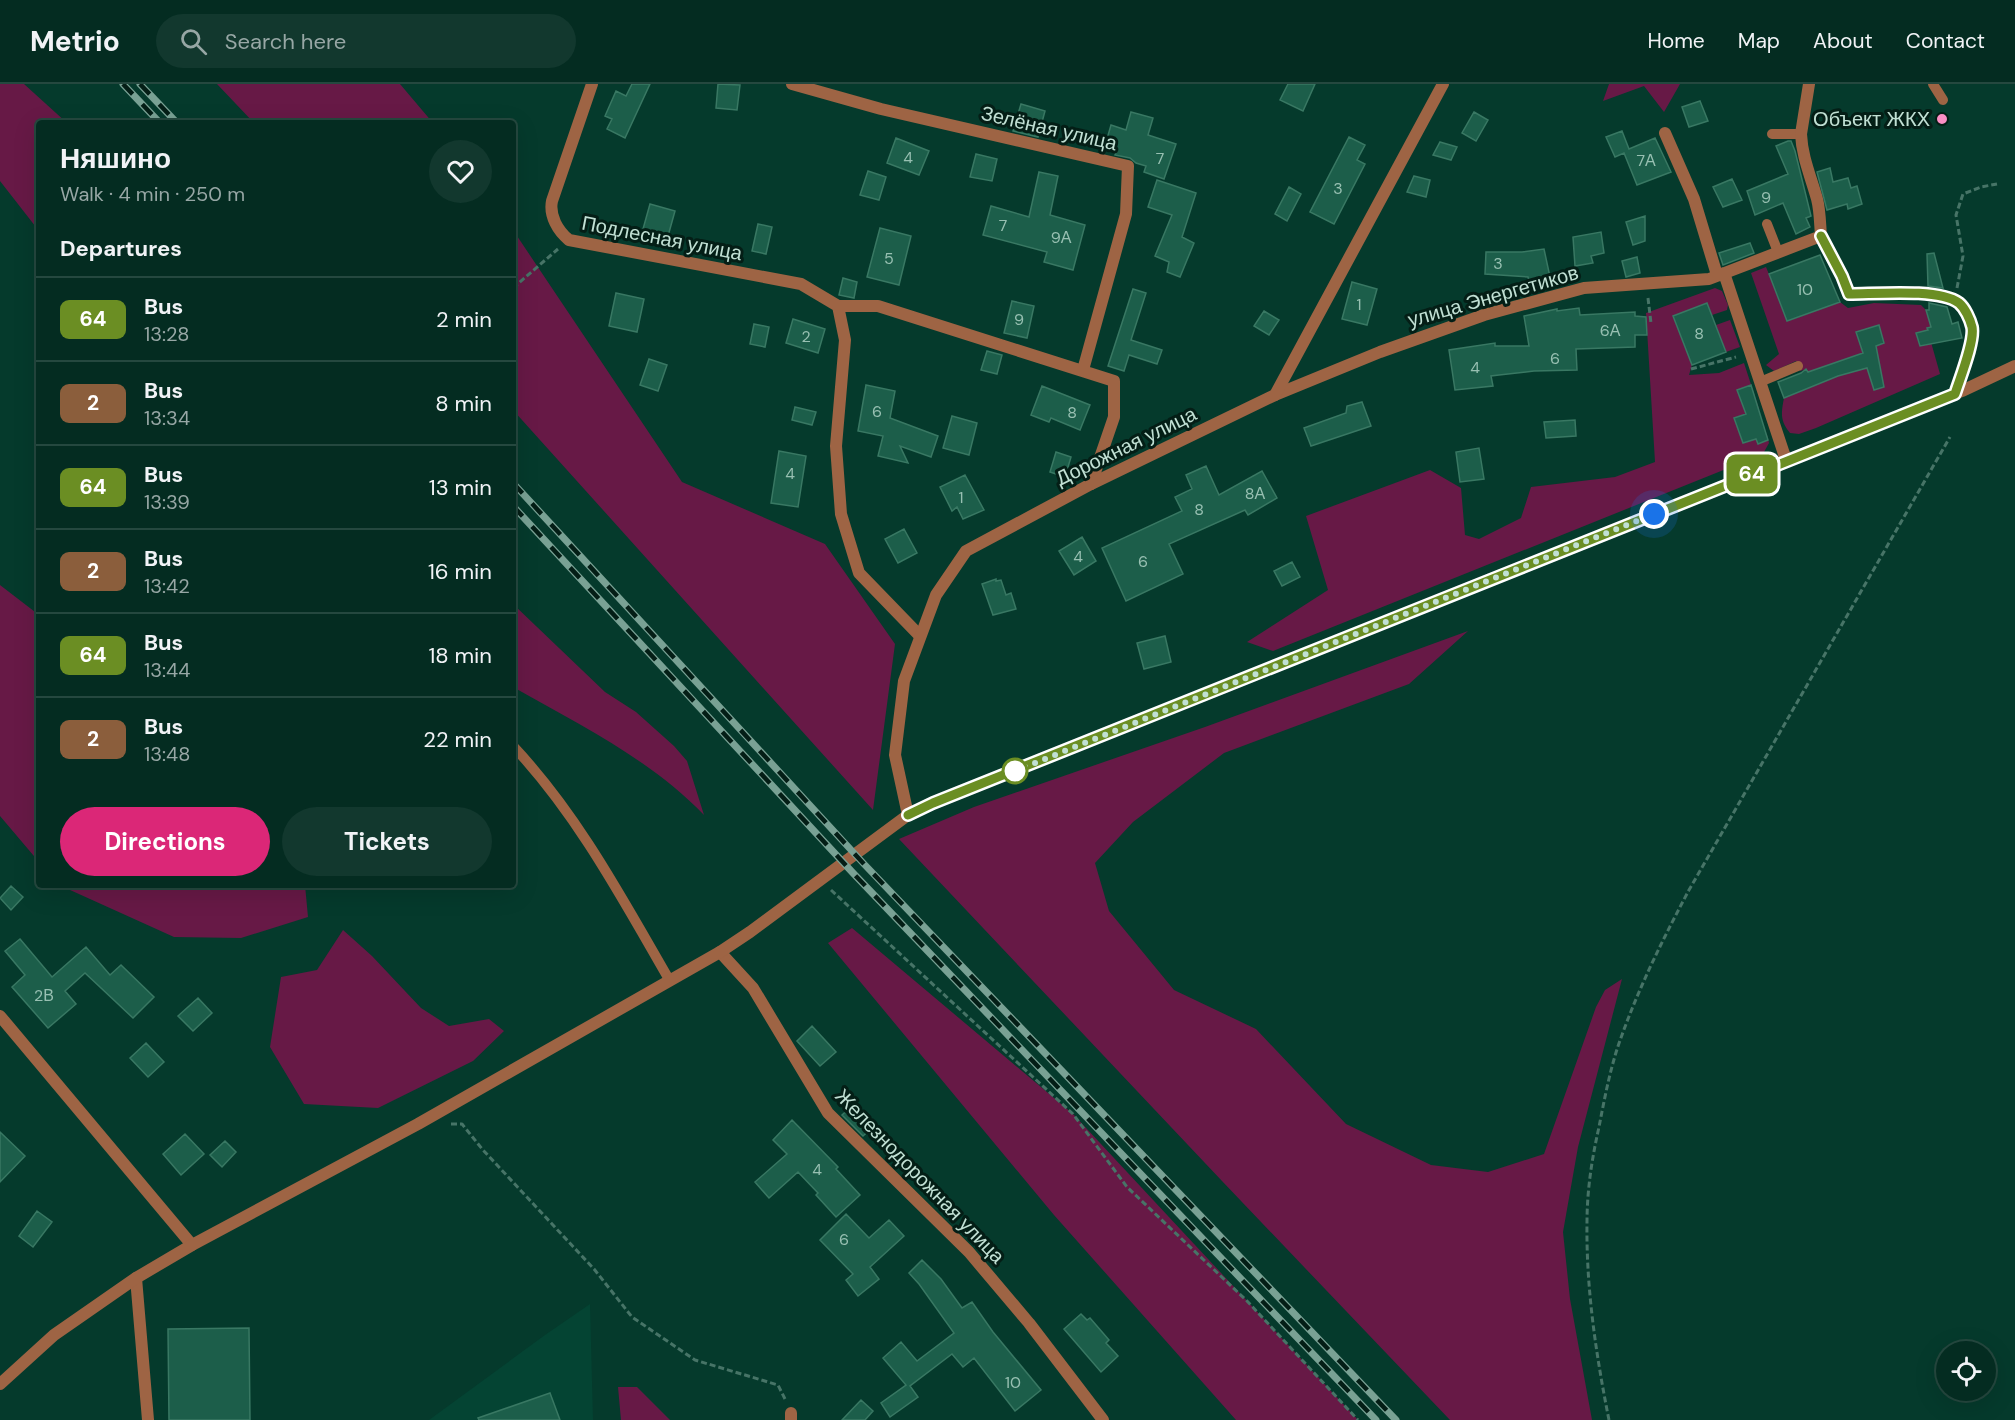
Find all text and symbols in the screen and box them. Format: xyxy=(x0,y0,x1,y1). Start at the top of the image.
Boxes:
search box xyxy=(156,14,576,68)
text: Metrio xyxy=(30,23,120,60)
icon: search xyxy=(177,25,210,58)
text: Search here xyxy=(225,27,346,56)
text: Home xyxy=(1647,27,1705,55)
text: Map xyxy=(1738,27,1780,55)
text: About xyxy=(1813,27,1873,55)
text: Contact xyxy=(1906,27,1985,55)
street label: Зелёная улица xyxy=(979,100,1120,156)
place label: Объект ЖКХ xyxy=(1813,106,1930,132)
marker: Объект ЖКХ xyxy=(1935,112,1949,126)
text: Няшино xyxy=(60,140,171,177)
button: heart xyxy=(429,140,492,203)
house number: 4 xyxy=(903,147,913,168)
house number: 7 xyxy=(1156,148,1164,169)
house number: 7А xyxy=(1636,150,1656,171)
house number: 3 xyxy=(1333,178,1343,199)
text: Walk · 4 min · 250 m xyxy=(60,181,245,207)
house number: 9 xyxy=(1761,187,1771,208)
street label: Подлесная улица xyxy=(580,210,745,266)
house number: 7 xyxy=(999,215,1007,236)
house number: 9А xyxy=(1051,227,1072,248)
text: Departures xyxy=(60,234,182,263)
house number: 5 xyxy=(884,248,894,269)
house number: 3 xyxy=(1493,253,1503,274)
street label: улица Энергетиков xyxy=(1405,259,1581,333)
house number: 10 xyxy=(1797,279,1813,300)
text: Bus xyxy=(144,292,183,321)
house number: 1 xyxy=(1357,294,1362,315)
text: 64 xyxy=(80,305,106,333)
text: 2 min xyxy=(436,305,492,334)
house number: 9 xyxy=(1014,309,1024,330)
house number: 6А xyxy=(1600,320,1621,341)
text: 13:28 xyxy=(144,321,189,347)
house number: 8 xyxy=(1694,323,1704,344)
house number: 2 xyxy=(801,326,811,347)
house number: 6 xyxy=(1550,348,1560,369)
house number: 4 xyxy=(1470,357,1480,378)
text: Bus xyxy=(144,376,183,405)
text: 2 xyxy=(87,389,99,417)
text: 8 min xyxy=(435,389,492,418)
street label: Дорожная улица xyxy=(1051,400,1202,491)
house number: 6 xyxy=(872,401,882,422)
house number: 8 xyxy=(1067,402,1077,423)
text: 13:34 xyxy=(144,405,190,431)
line badge: 64 xyxy=(1725,454,1779,494)
text: Bus xyxy=(144,460,183,489)
text: 64 xyxy=(1739,460,1765,488)
house number: 4 xyxy=(785,463,795,484)
text: 64 xyxy=(80,473,106,501)
text: 13 min xyxy=(429,473,492,502)
house number: 8А xyxy=(1245,483,1266,504)
house number: 1 xyxy=(959,487,964,508)
text: 13:39 xyxy=(144,489,190,515)
house number: 8 xyxy=(1194,499,1204,520)
your location xyxy=(1639,499,1669,529)
text: Bus xyxy=(144,544,183,573)
house number: 4 xyxy=(1073,546,1083,567)
house number: 6 xyxy=(1138,551,1148,572)
text: 2 xyxy=(87,557,99,585)
text: 16 min xyxy=(428,557,492,586)
text: 13:42 xyxy=(144,573,190,599)
text: Bus xyxy=(144,628,183,657)
text: 64 xyxy=(80,641,106,669)
text: 18 min xyxy=(428,641,492,670)
text: 13:44 xyxy=(144,657,190,683)
text: Bus xyxy=(144,712,183,741)
text: 2 xyxy=(87,725,99,753)
text: 22 min xyxy=(423,725,492,754)
text: 13:48 xyxy=(144,741,190,767)
unlabelled marker xyxy=(1002,758,1028,784)
button: Directions xyxy=(60,807,270,876)
button: Tickets xyxy=(282,807,492,876)
house number: 2В xyxy=(34,985,54,1006)
street label: Железнодорожная улица xyxy=(830,1083,1011,1270)
house number: 4 xyxy=(812,1159,822,1180)
house number: 6 xyxy=(839,1229,849,1250)
map controls xyxy=(1936,1341,1996,1401)
button: locate xyxy=(1936,1341,1996,1401)
house number: 10 xyxy=(1005,1372,1021,1393)

